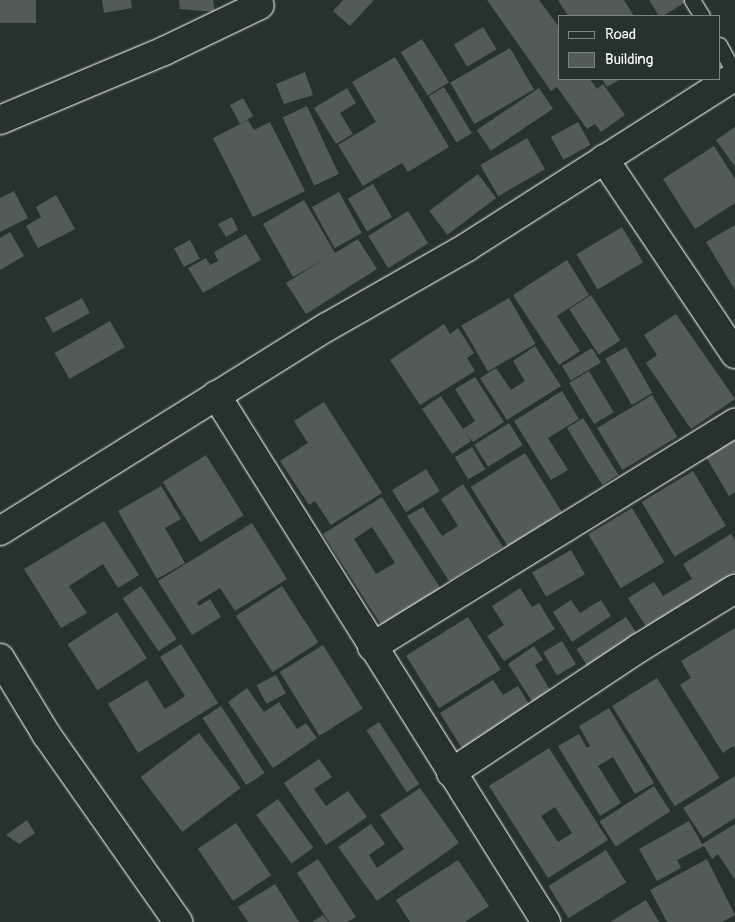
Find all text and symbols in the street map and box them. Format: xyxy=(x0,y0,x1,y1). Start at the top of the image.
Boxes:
legend xyxy=(558,15,720,80)
text: Road xyxy=(605,25,636,44)
text: Building xyxy=(605,50,653,69)

